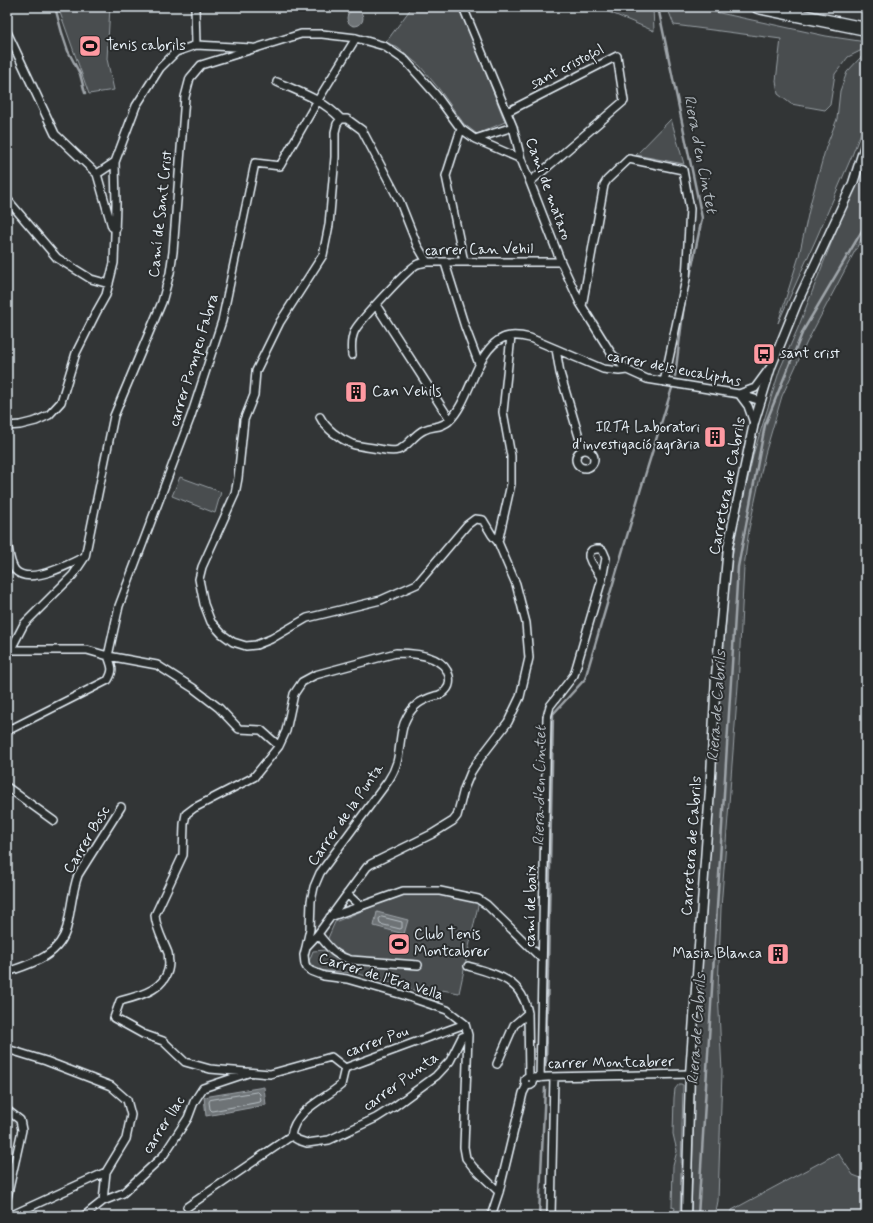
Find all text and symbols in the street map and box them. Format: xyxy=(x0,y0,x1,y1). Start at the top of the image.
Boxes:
sports icon: Tenis cabrils xyxy=(77,33,103,59)
place label: Tenis cabrils xyxy=(106,36,186,56)
street label: sant cristofol xyxy=(527,40,608,96)
water label: Riera d'en Cintet xyxy=(678,93,722,217)
street label: Camí de mataro xyxy=(520,135,576,243)
street label: Camí de Sant Crist xyxy=(144,149,178,279)
street label: carrer Can Vehil xyxy=(425,239,533,261)
street label: carrer Pompeu Fabra xyxy=(164,291,224,429)
bus stop icon: sant crist xyxy=(751,341,777,367)
place label: sant crist xyxy=(780,344,840,364)
street label: carrer dels eucaliptus xyxy=(605,346,743,392)
building icon: Can Vehils xyxy=(343,379,369,405)
place label: Can Vehils xyxy=(372,382,442,402)
street label: Carretera de Cabrils xyxy=(705,415,751,557)
place label: IRTA Laboratori d'investigació agrària xyxy=(572,418,700,455)
building icon: IRTA Laboratori d'investigació agrària xyxy=(702,424,728,450)
water label: Riera de Cabrils xyxy=(703,648,731,762)
water label: Riera d'en Cintet xyxy=(528,724,552,846)
street label: Carrer de la Punta xyxy=(303,759,389,870)
street label: Carretera de Cabrils xyxy=(677,775,707,917)
street label: Carrer Bosc xyxy=(59,802,115,878)
street label: camí de baix xyxy=(520,865,542,947)
place label: Club Tenis Montcabrer xyxy=(414,925,490,962)
sports icon: Club Tenis Montcabrer xyxy=(386,931,412,957)
building icon: Masia Blanca xyxy=(765,941,791,967)
place label: Masia Blanca xyxy=(672,944,762,964)
street label: Carrer de l'Era Vella xyxy=(316,948,446,1006)
water label: Riera de Cabrils xyxy=(683,971,711,1085)
street label: carrer Pou xyxy=(343,1021,411,1063)
street label: carrer Punta xyxy=(359,1048,443,1116)
street label: carrer Montcabrer xyxy=(548,1052,675,1074)
street label: carrer llac xyxy=(138,1092,190,1158)

